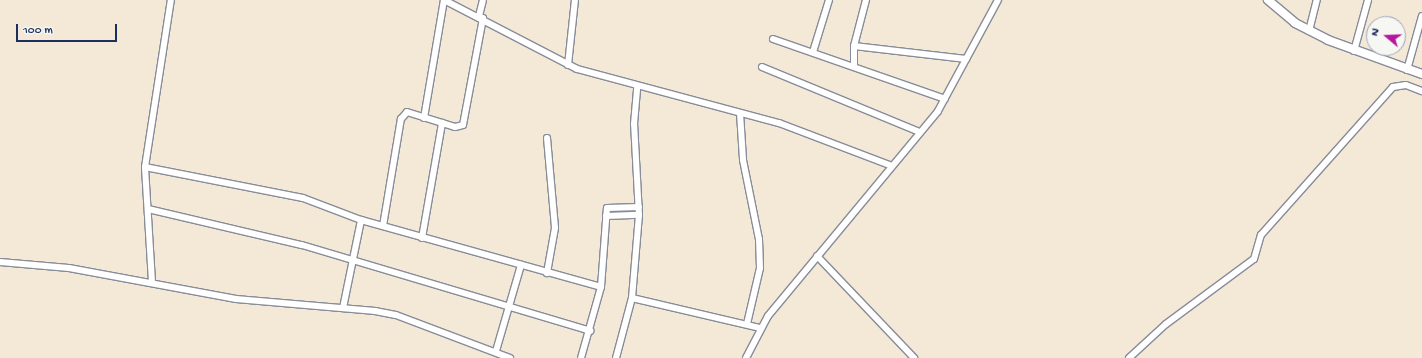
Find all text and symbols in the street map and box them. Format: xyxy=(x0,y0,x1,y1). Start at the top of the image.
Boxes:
scale bar xyxy=(18,16,119,42)
north arrow xyxy=(1366,16,1406,56)
text: 100 m xyxy=(23,24,53,38)
text: N xyxy=(1369,27,1382,38)

